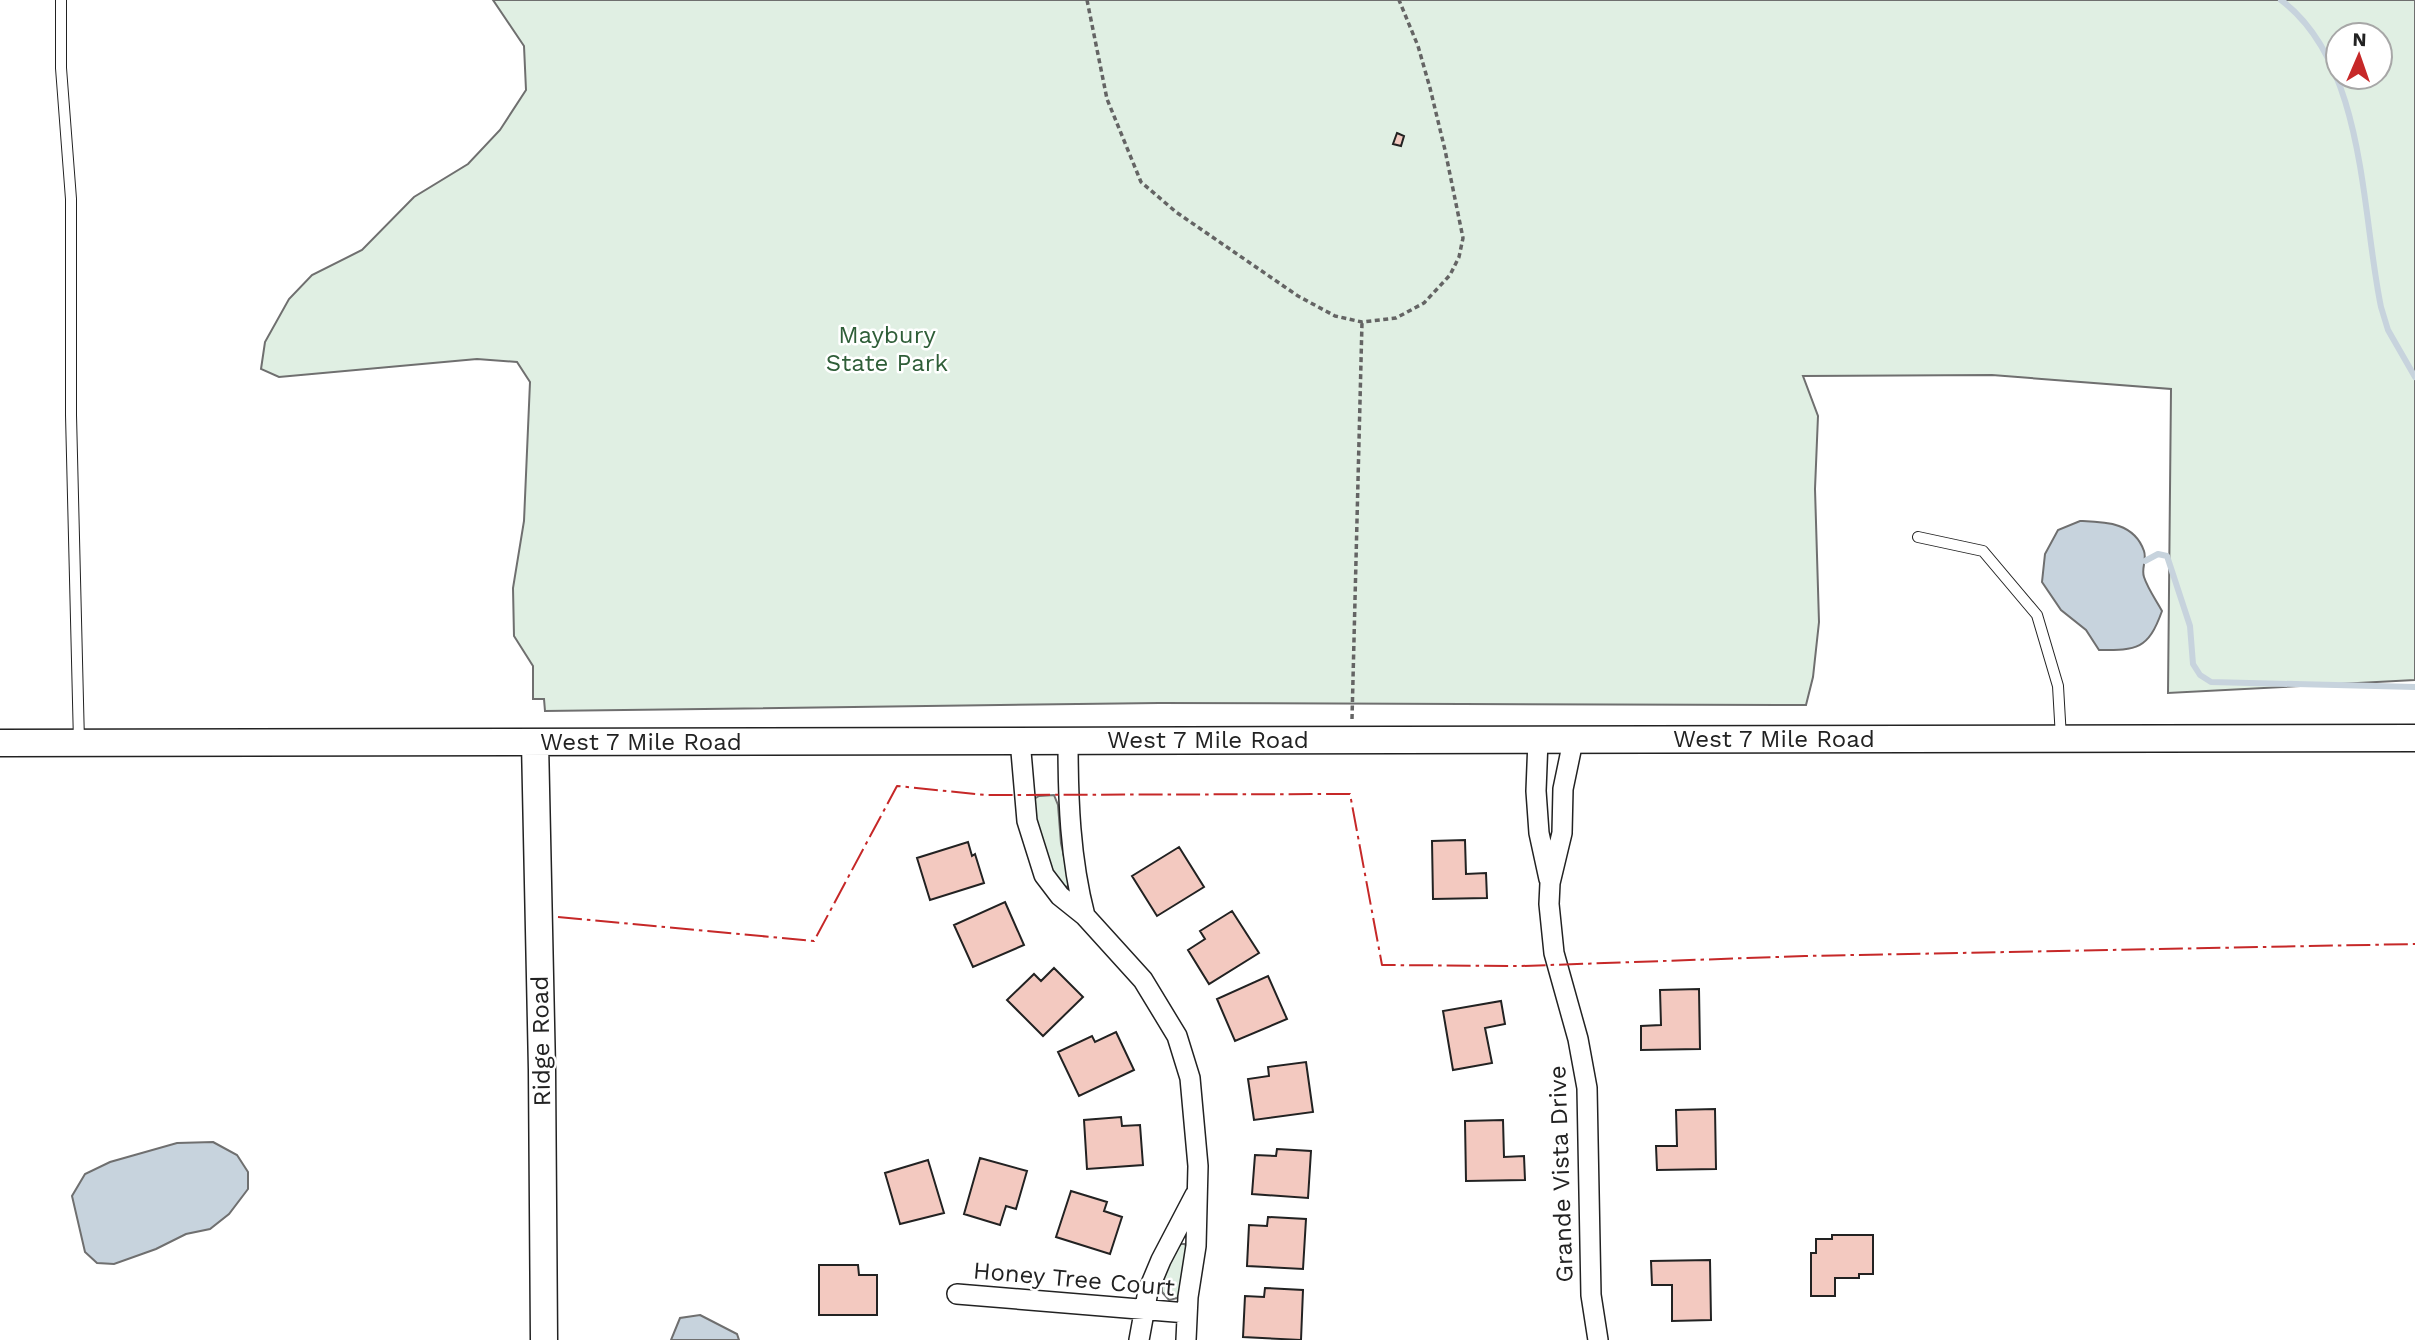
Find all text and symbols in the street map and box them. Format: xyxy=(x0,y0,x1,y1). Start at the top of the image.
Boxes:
north arrow xyxy=(2324,21,2394,91)
text: N xyxy=(2352,28,2367,51)
park label: Maybury State Park xyxy=(826,321,949,377)
street label: West 7 Mile Road xyxy=(1673,725,1875,753)
street label: West 7 Mile Road xyxy=(1107,726,1309,754)
street label: West 7 Mile Road xyxy=(540,728,742,756)
street label: Ridge Road xyxy=(526,975,556,1107)
street label: Grande Vista Drive xyxy=(1543,1065,1579,1283)
street label: Honey Tree Court xyxy=(972,1256,1176,1302)

